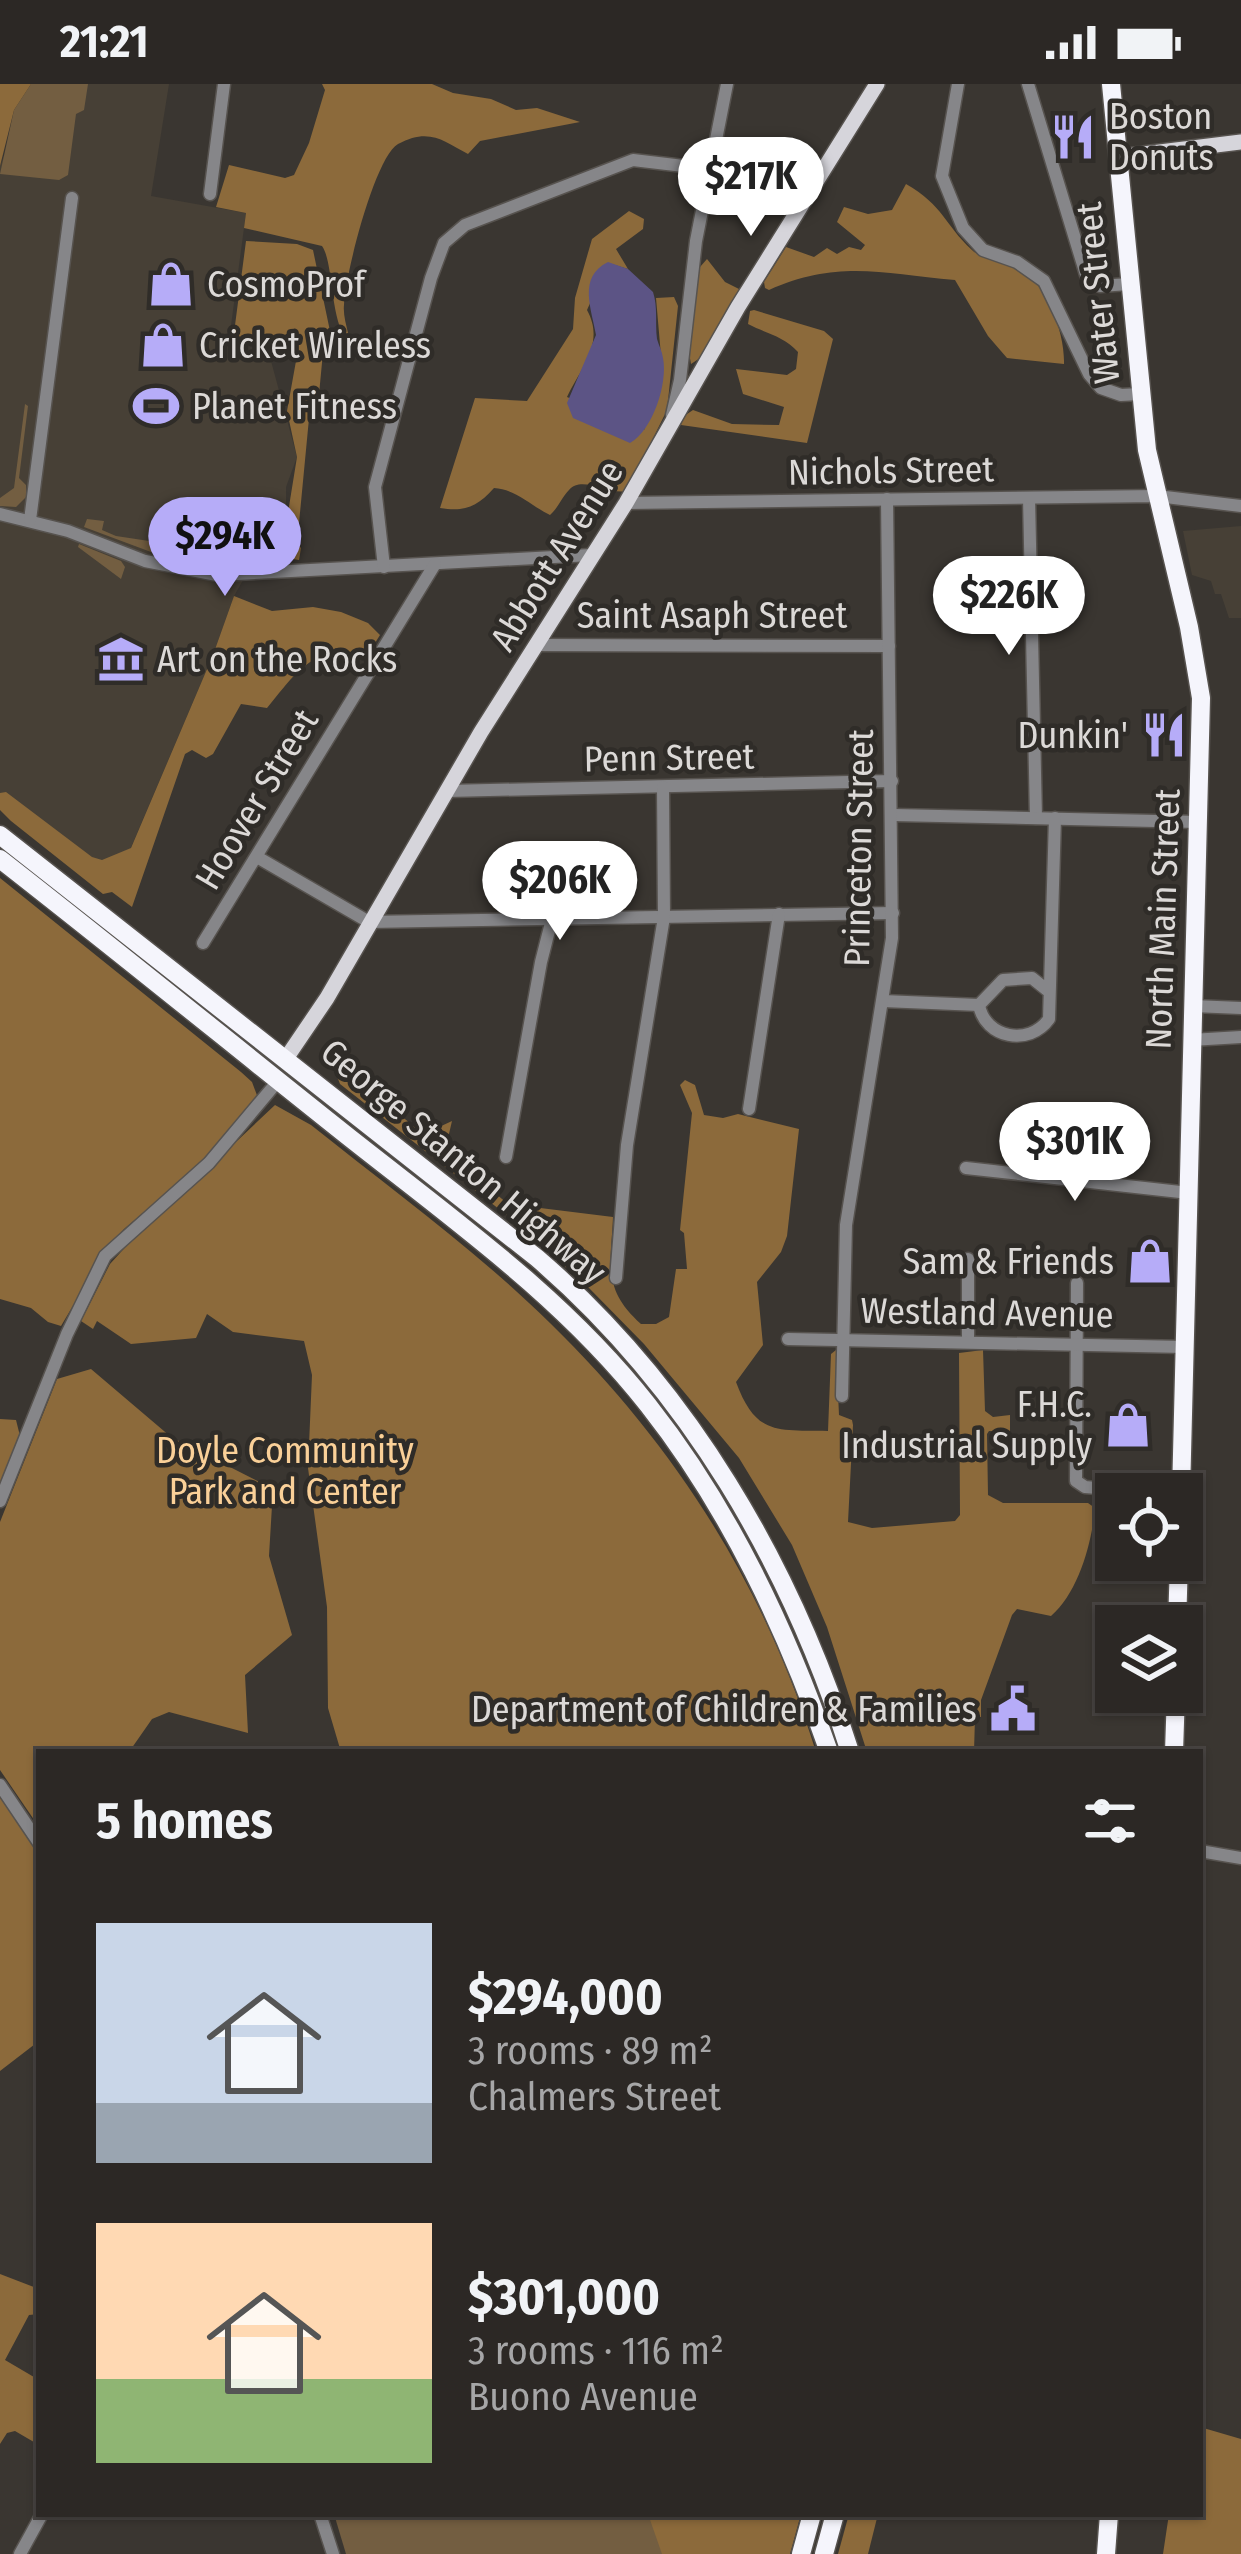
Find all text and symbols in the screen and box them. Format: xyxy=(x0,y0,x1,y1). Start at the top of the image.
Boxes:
text: 21:21 xyxy=(60,15,149,69)
place label: Boston Donuts xyxy=(1109,95,1214,180)
restaurant icon: Boston Donuts xyxy=(1048,112,1098,162)
pin: $217K xyxy=(667,137,835,239)
text: $217K xyxy=(705,153,797,199)
street label: Water Street xyxy=(1067,200,1129,386)
shop icon: CosmoProf xyxy=(146,259,196,309)
place label: CosmoProf xyxy=(207,263,368,307)
shop icon: Cricket Wireless xyxy=(138,320,188,370)
place label: Cricket Wireless xyxy=(199,324,431,368)
sports icon: Planet Fitness xyxy=(131,381,181,431)
place label: Planet Fitness xyxy=(192,385,397,429)
street label: Nichols Street xyxy=(788,447,995,495)
street label: Abbott Avenue xyxy=(481,452,633,659)
pin: $294K xyxy=(141,497,309,599)
text: $294K xyxy=(175,513,275,559)
pin: $226K xyxy=(925,556,1093,658)
text: $226K xyxy=(960,572,1058,618)
street label: Saint Asaph Street xyxy=(577,594,848,638)
museum icon: Art on the Rocks xyxy=(96,634,146,684)
place label: Art on the Rocks xyxy=(157,638,397,682)
street label: Hoover Street xyxy=(186,701,328,898)
restaurant icon: Dunkin' xyxy=(1139,710,1189,760)
place label: Dunkin' xyxy=(1018,714,1128,758)
street label: Princeton Street xyxy=(835,729,883,967)
street label: Penn Street xyxy=(583,735,755,781)
street label: North Main Street xyxy=(1136,788,1190,1050)
pin: $206K xyxy=(476,841,644,943)
text: $206K xyxy=(509,857,611,903)
street label: George Stanton Highway xyxy=(312,1030,615,1294)
pin: $301K xyxy=(991,1102,1159,1204)
text: $301K xyxy=(1026,1118,1124,1164)
shop icon: Sam & Friends xyxy=(1125,1236,1175,1286)
place label: Sam & Friends xyxy=(902,1240,1114,1284)
street label: Westland Avenue xyxy=(860,1289,1114,1337)
place label: F.H.C. Industrial Supply xyxy=(841,1383,1092,1468)
shop icon: F.H.C. Industrial Supply xyxy=(1103,1400,1153,1450)
park label: Doyle Community Park and Center xyxy=(156,1429,414,1514)
map controls xyxy=(1095,1473,1203,1713)
button: locate xyxy=(1095,1473,1203,1581)
button: layers xyxy=(1095,1605,1203,1713)
public building icon: Department of Children & Families xyxy=(988,1684,1038,1734)
place label: Department of Children & Families xyxy=(471,1688,977,1732)
icon: filters xyxy=(1077,1788,1143,1854)
text: 5 homes xyxy=(96,1790,273,1852)
text: $294,000 xyxy=(468,1966,663,2028)
icon: home xyxy=(192,1971,336,2115)
text: 3 rooms · 89 m² xyxy=(468,2028,713,2074)
text: Chalmers Street xyxy=(468,2074,721,2120)
text: $301,000 xyxy=(468,2266,660,2328)
icon: home xyxy=(192,2271,336,2415)
text: 3 rooms · 116 m² xyxy=(468,2328,724,2374)
text: Buono Avenue xyxy=(468,2374,698,2420)

